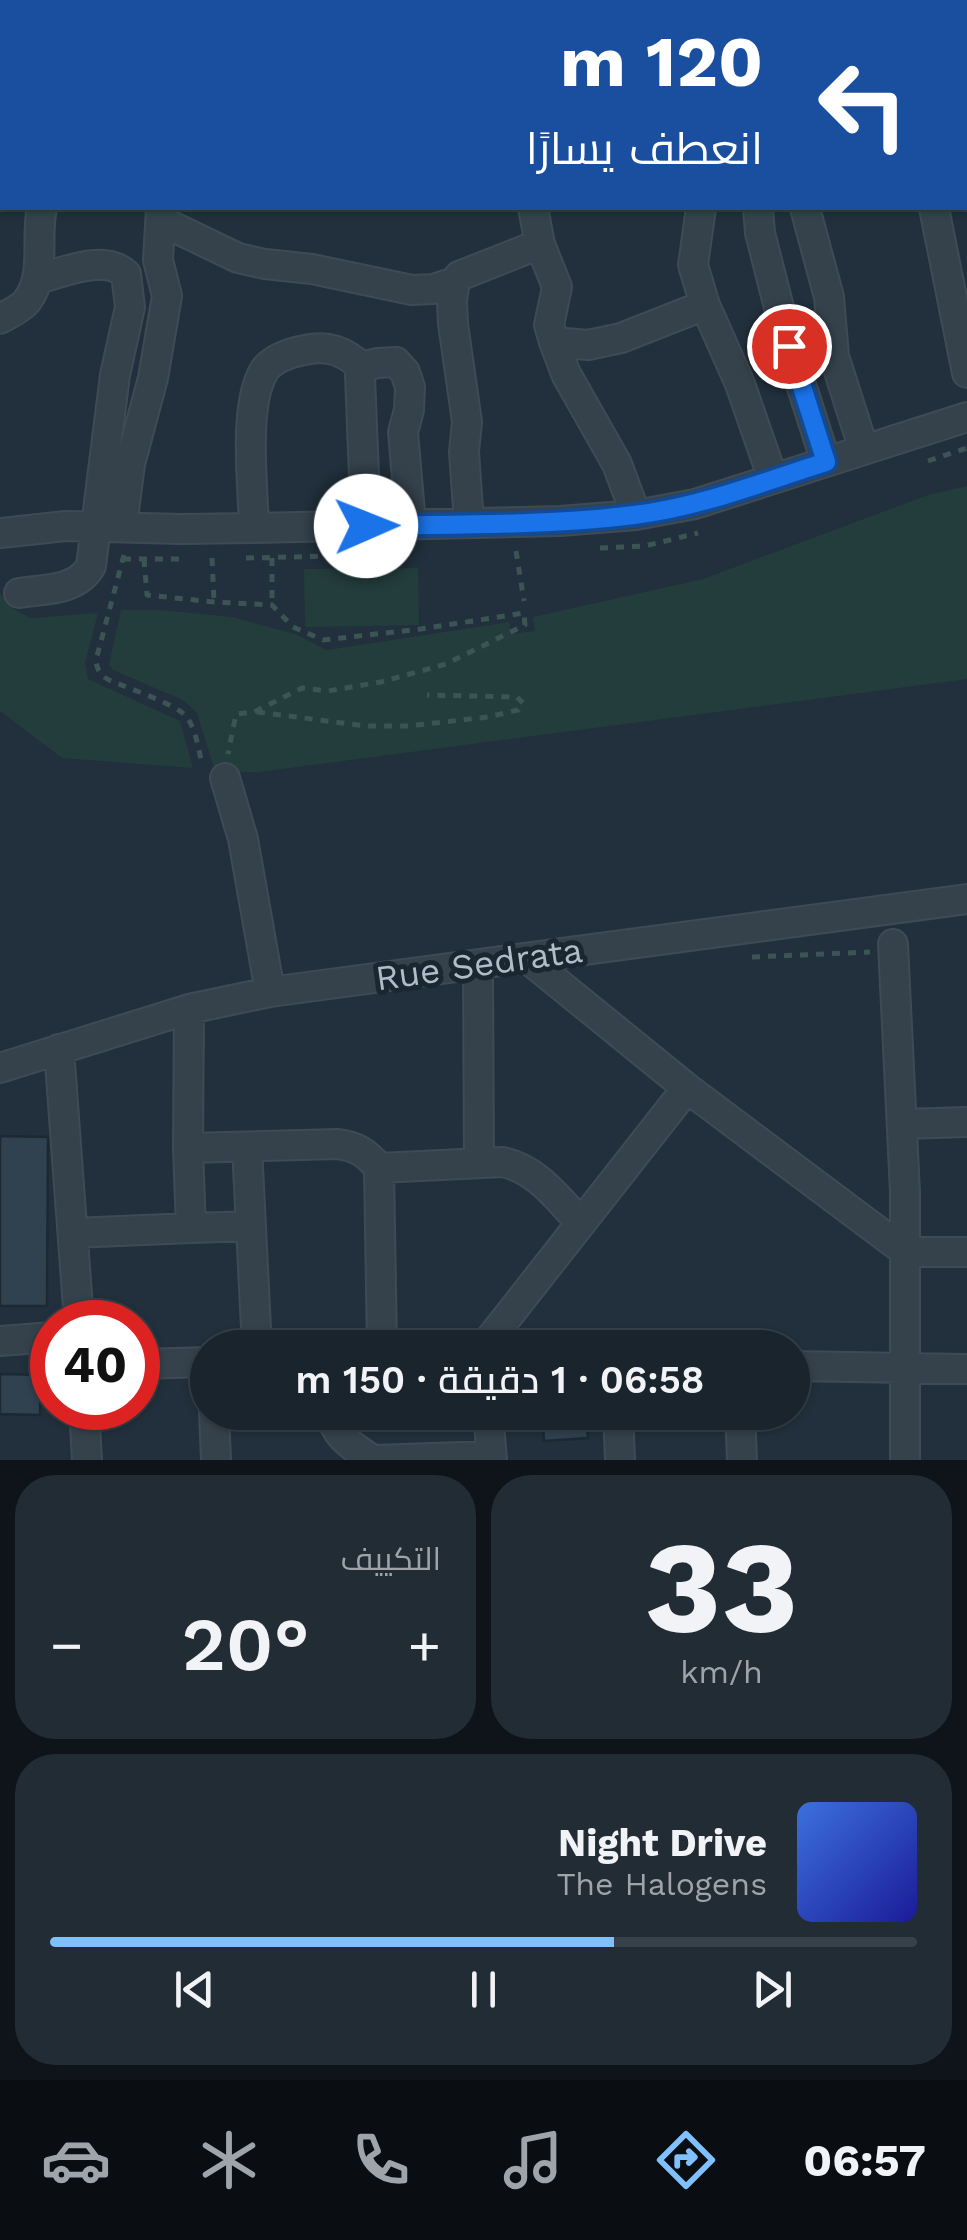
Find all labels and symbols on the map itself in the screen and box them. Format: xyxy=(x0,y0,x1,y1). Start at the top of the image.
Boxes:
pin xyxy=(747,304,832,389)
position arrow xyxy=(314,474,418,578)
street label: Rue Sedrata xyxy=(373,929,585,999)
speed limit sign: 40 xyxy=(30,1300,160,1430)

